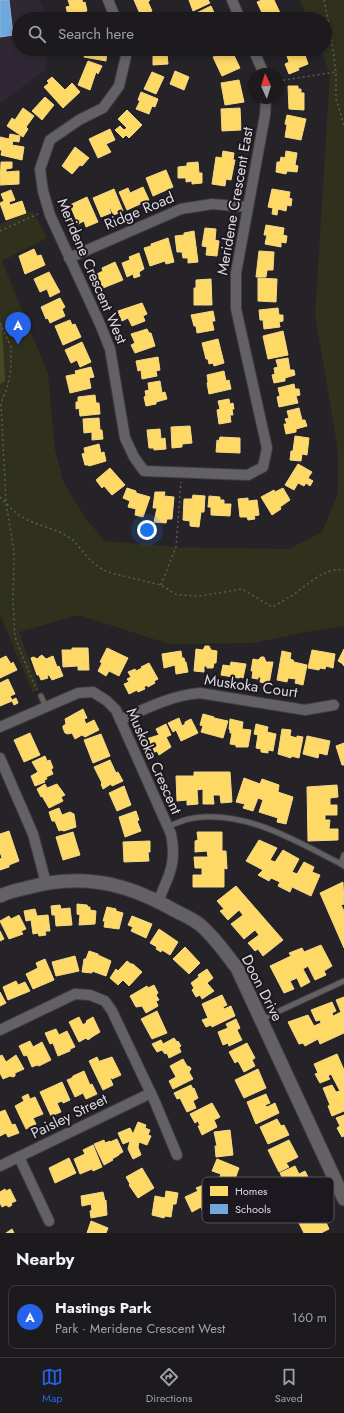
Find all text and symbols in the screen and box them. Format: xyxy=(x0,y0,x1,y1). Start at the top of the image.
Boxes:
search box xyxy=(12,12,332,56)
icon: search xyxy=(26,23,48,45)
text: Search here xyxy=(58,23,134,45)
north arrow xyxy=(248,68,284,104)
street label: Meridene Crescent East xyxy=(211,125,259,277)
street label: Ridge Road xyxy=(101,186,177,236)
street label: Meridene Crescent West xyxy=(51,195,133,348)
pin: A xyxy=(5,312,31,345)
your location xyxy=(137,520,157,540)
street label: Muskoka Court xyxy=(203,669,299,703)
street label: Muskoka Crescent xyxy=(121,704,187,818)
street label: Doon Drive xyxy=(236,951,288,1025)
street label: Paisley Street xyxy=(27,1088,111,1144)
legend xyxy=(202,1177,334,1223)
text: Homes xyxy=(235,1183,268,1199)
text: Schools xyxy=(235,1201,272,1217)
text: Nearby xyxy=(16,1247,74,1271)
text: Hastings Park xyxy=(55,1297,152,1319)
text: A xyxy=(25,1308,35,1327)
text: 160 m xyxy=(292,1308,327,1327)
text: Park · Meridene Crescent West xyxy=(55,1319,225,1338)
tab: Map xyxy=(41,1366,63,1406)
tab: Directions xyxy=(146,1366,192,1406)
tab: Saved xyxy=(275,1366,303,1406)

